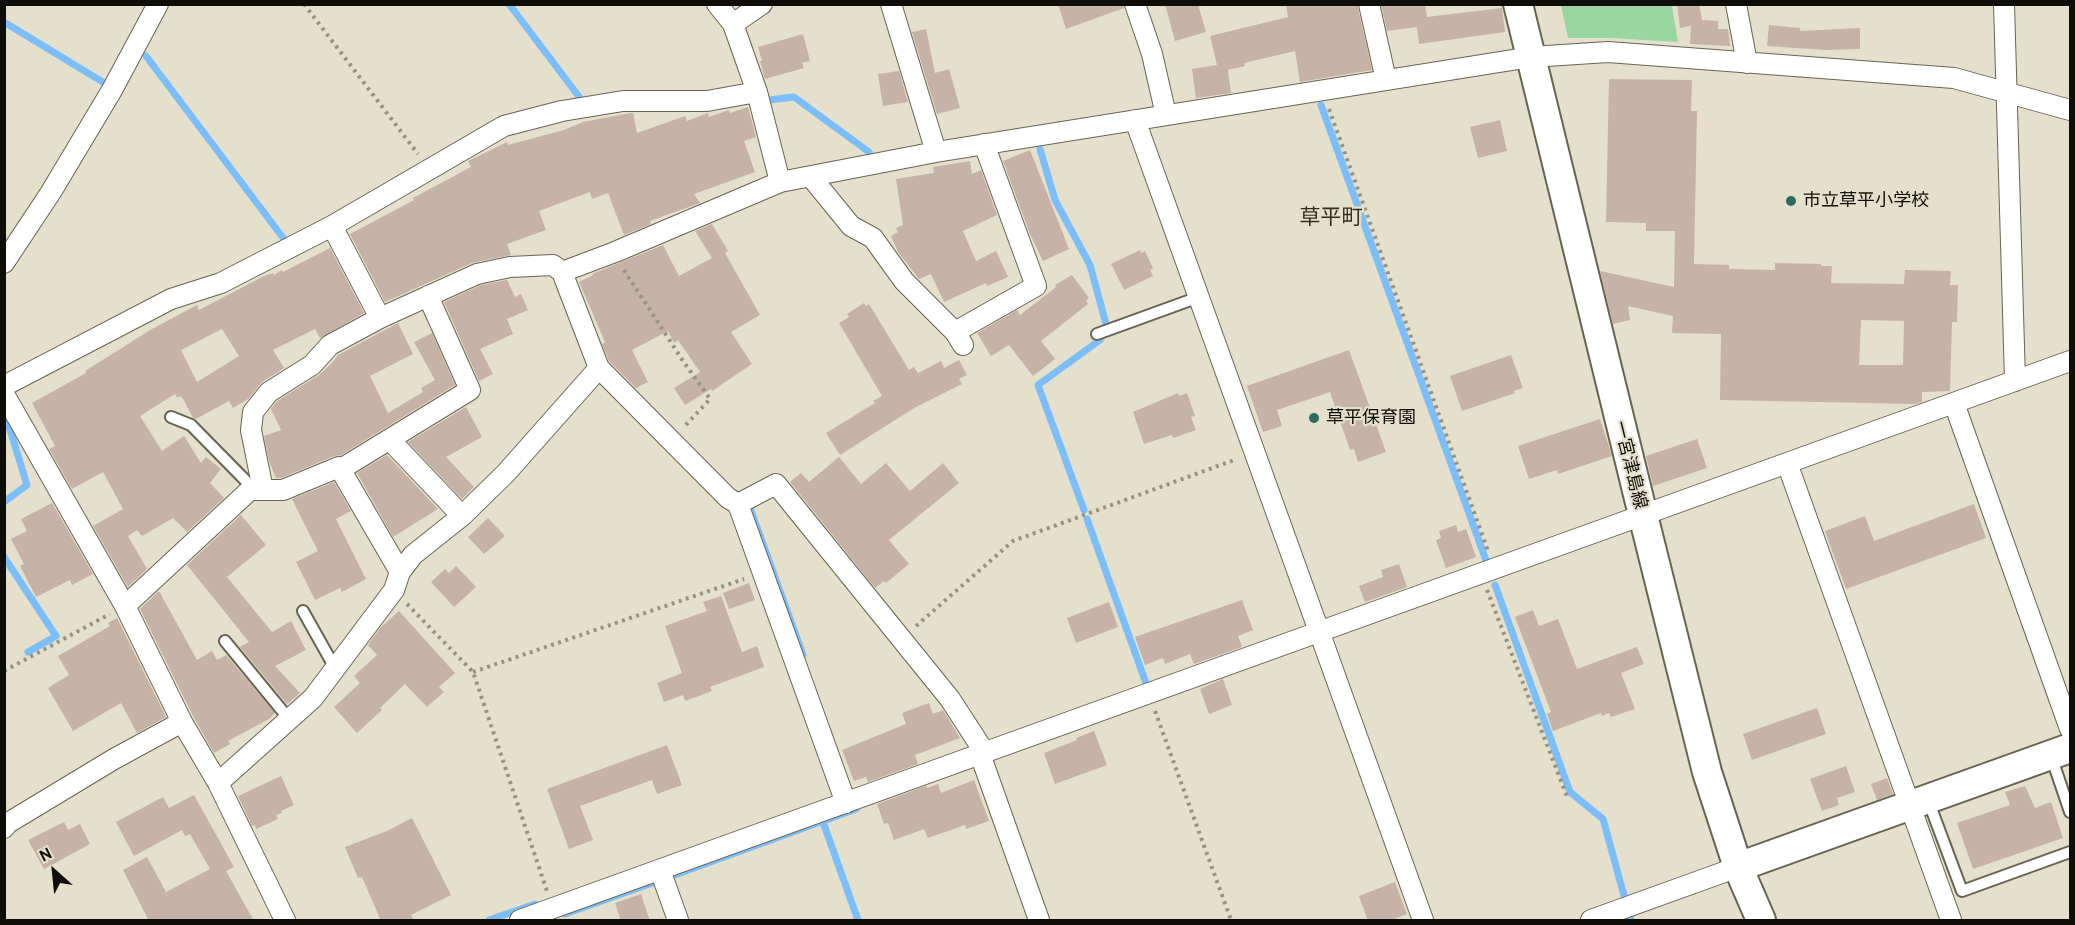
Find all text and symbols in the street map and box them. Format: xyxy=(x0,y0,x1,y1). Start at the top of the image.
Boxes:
place label: 市立草平小学校 xyxy=(1803,190,1929,212)
marker: 市立草平小学校 xyxy=(1784,194,1798,208)
district label: 草平町 xyxy=(1300,205,1362,231)
place label: 草平保育園 xyxy=(1326,407,1416,429)
marker: 草平保育園 xyxy=(1307,411,1321,425)
street label: 一宮津島線 xyxy=(1609,419,1651,511)
north arrow xyxy=(24,841,84,901)
text: N xyxy=(36,843,55,866)

